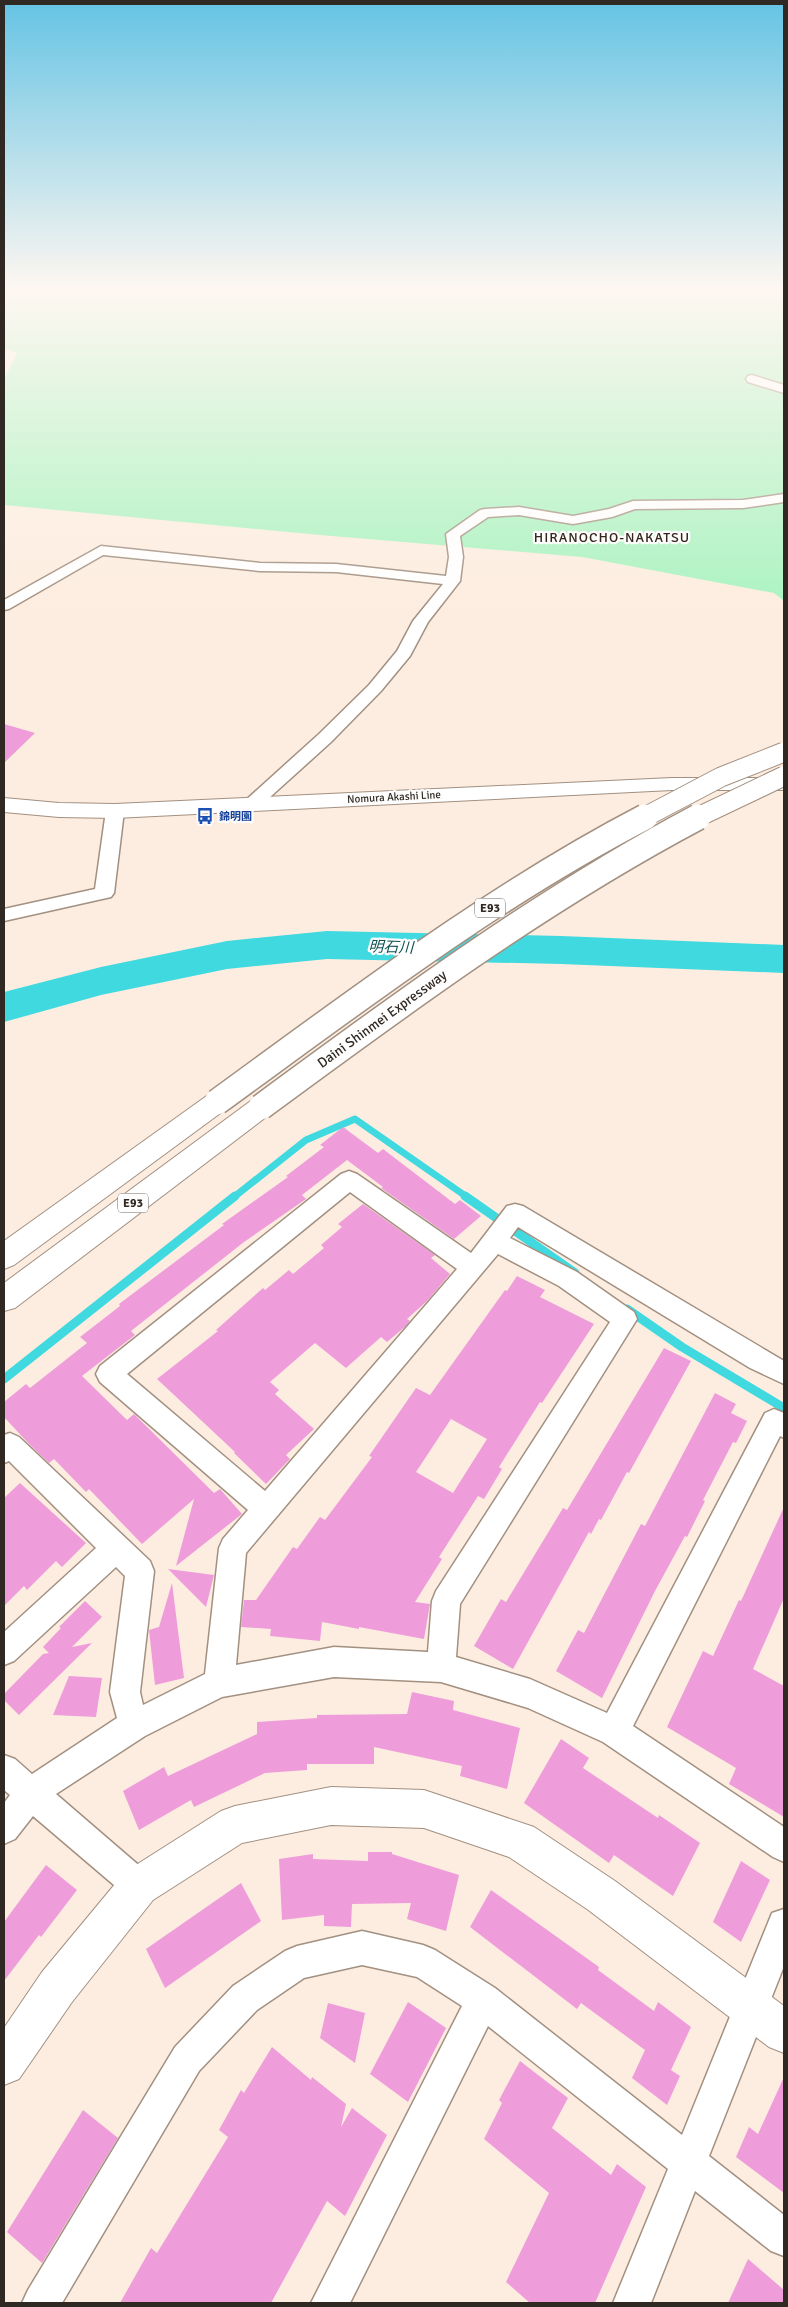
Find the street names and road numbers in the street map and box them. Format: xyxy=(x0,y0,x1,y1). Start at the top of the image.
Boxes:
street label: Nomura Akashi Line xyxy=(347,788,441,806)
road number: E93 xyxy=(475,898,505,918)
street label: Daini Shinmei Expressway xyxy=(314,966,450,1072)
road number: E93 xyxy=(118,1194,148,1212)

